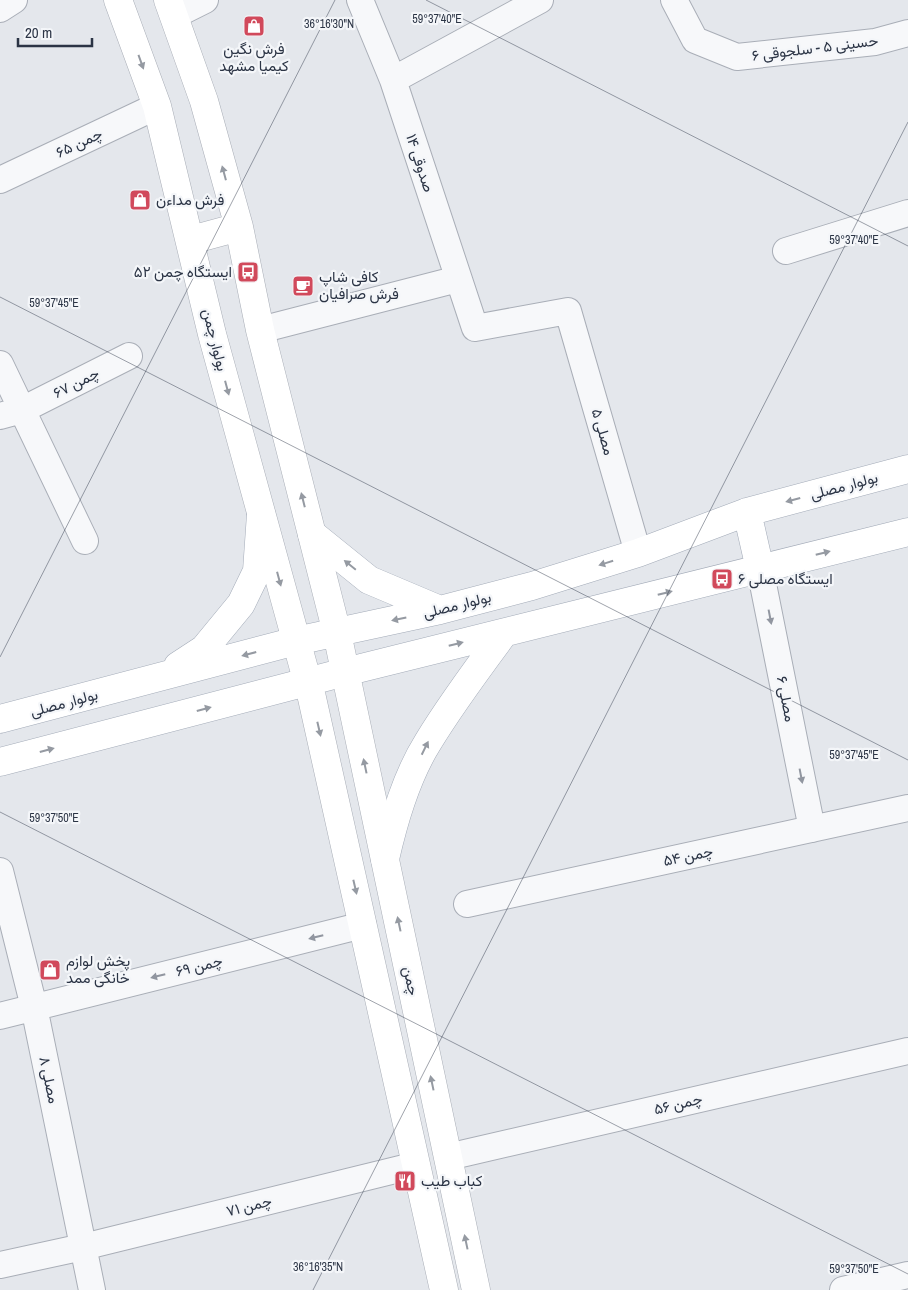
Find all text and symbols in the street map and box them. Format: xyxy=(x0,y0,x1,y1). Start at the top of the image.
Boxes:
text: 59°37'40"E xyxy=(412,11,462,27)
shop icon: فرش نگین کیمیا مشهد xyxy=(242,14,266,38)
scale bar xyxy=(18,15,91,47)
text: 36°16'30"N xyxy=(304,16,354,32)
text: 20 m xyxy=(25,22,52,43)
street label: حسینی ۵ - سلجوقی ۶ xyxy=(751,29,879,66)
place label: فرش نگین کیمیا مشهد xyxy=(219,38,289,76)
one-way arrow xyxy=(137,55,145,70)
street label: چمن ۶۵ xyxy=(52,123,105,162)
street label: صدوقی ۱۴ xyxy=(401,131,440,195)
one-way arrow xyxy=(220,165,228,180)
shop icon: فرش مداءن xyxy=(128,188,152,212)
place label: فرش مداءن xyxy=(156,189,224,210)
text: 59°37'40"E xyxy=(829,232,879,248)
bus stop icon: ایستگاه چمن ۵۲ xyxy=(236,260,260,284)
place label: ایستگاه چمن ۵۲ xyxy=(134,261,232,282)
place label: کافی شاپ فرش صرافیان xyxy=(319,266,399,304)
cafe icon: کافی شاپ فرش صرافیان xyxy=(291,274,315,298)
text: 59°37'45"E xyxy=(29,295,79,311)
street label: بولوار چمن xyxy=(198,306,233,373)
street label: چمن ۶۷ xyxy=(49,362,102,403)
one-way arrow xyxy=(223,380,231,396)
street label: مصلی ۵ xyxy=(587,406,620,458)
street label: بولوار مصلی xyxy=(808,466,880,505)
one-way arrow xyxy=(299,493,307,508)
one-way arrow xyxy=(786,496,801,504)
one-way arrow xyxy=(815,549,830,557)
one-way arrow xyxy=(344,560,357,571)
one-way arrow xyxy=(599,560,614,567)
bus stop icon: ایستگاه مصلی ۶ xyxy=(710,567,734,591)
place label: ایستگاه مصلی ۶ xyxy=(738,568,833,589)
one-way arrow xyxy=(275,571,283,586)
street label: بولوار مصلی xyxy=(421,586,493,623)
one-way arrow xyxy=(658,589,673,597)
one-way arrow xyxy=(766,609,774,625)
one-way arrow xyxy=(391,615,406,623)
one-way arrow xyxy=(449,640,464,648)
one-way arrow xyxy=(241,650,256,658)
street label: مصلی ۶ xyxy=(772,674,801,724)
street label: بولوار مصلی xyxy=(28,683,100,722)
one-way arrow xyxy=(197,705,212,713)
one-way arrow xyxy=(315,721,323,736)
one-way arrow xyxy=(421,741,429,755)
one-way arrow xyxy=(40,746,55,754)
text: 59°37'45"E xyxy=(829,747,879,763)
one-way arrow xyxy=(361,758,369,773)
one-way arrow xyxy=(798,769,806,785)
text: 59°37'50"E xyxy=(29,810,79,826)
street label: چمن ۵۴ xyxy=(661,840,715,871)
one-way arrow xyxy=(351,880,359,895)
one-way arrow xyxy=(394,916,402,932)
one-way arrow xyxy=(309,933,324,941)
place label: پخش لوازم خانگی ممد xyxy=(66,950,130,988)
street label: چمن ۶۹ xyxy=(173,950,224,981)
shop icon: پخش لوازم خانگی ممد xyxy=(38,958,62,982)
street label: چمن xyxy=(398,964,425,997)
one-way arrow xyxy=(151,972,166,980)
street label: مصلی ۸ xyxy=(34,1054,65,1105)
one-way arrow xyxy=(428,1075,436,1091)
street label: چمن ۵۶ xyxy=(652,1088,704,1119)
restaurant icon: کباب طیب xyxy=(393,1169,417,1193)
place label: کباب طیب xyxy=(421,1170,483,1191)
street label: چمن ۷۱ xyxy=(224,1190,274,1221)
one-way arrow xyxy=(462,1235,470,1250)
text: 36°16'35"N xyxy=(293,1259,343,1275)
text: 59°37'50"E xyxy=(829,1261,879,1277)

